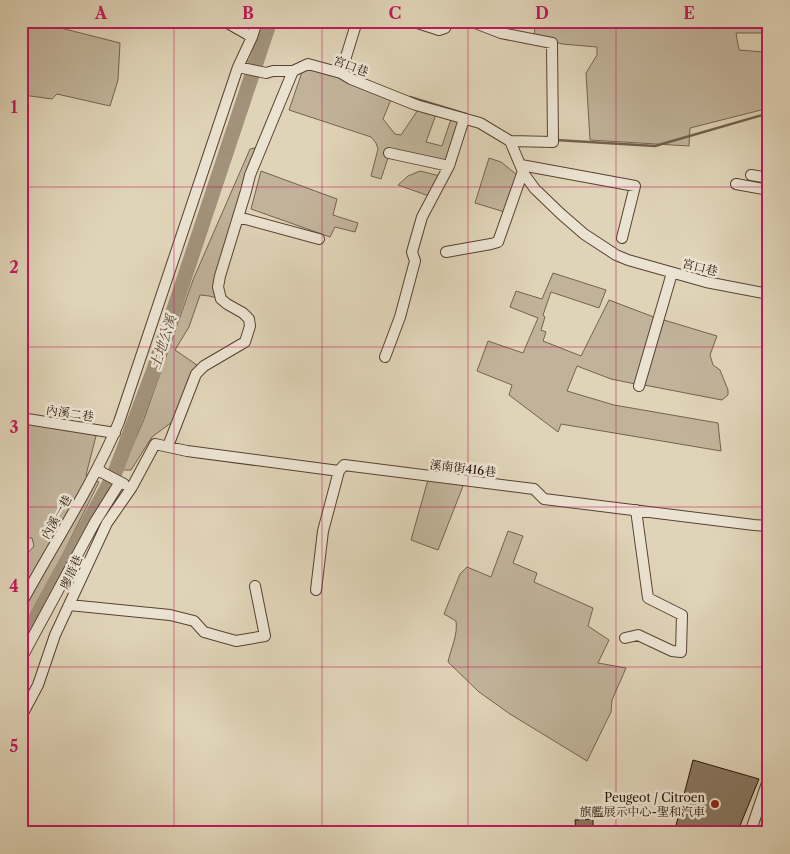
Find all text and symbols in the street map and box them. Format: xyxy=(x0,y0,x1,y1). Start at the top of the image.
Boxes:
text: A xyxy=(94,3,108,23)
text: B xyxy=(242,3,254,23)
text: C xyxy=(389,3,401,23)
text: D xyxy=(535,3,549,23)
text: E xyxy=(683,3,695,23)
street label: 宮口巷 xyxy=(332,53,370,79)
text: 1 xyxy=(10,97,18,117)
street label: 宮口巷 xyxy=(681,255,719,279)
text: 2 xyxy=(9,257,19,277)
water label: 土地公溪 xyxy=(146,311,181,371)
street label: 內溪二巷 xyxy=(45,402,95,424)
text: 3 xyxy=(9,417,19,437)
street label: 溪南街416巷 xyxy=(429,456,497,480)
street label: 內溪一巷 xyxy=(38,492,74,542)
street label: 廖厝巷 xyxy=(57,553,85,591)
text: 4 xyxy=(9,576,19,596)
text: 5 xyxy=(10,736,19,756)
place label: Peugeot / Citroen 旗艦展示中心-聖和汽車 xyxy=(580,790,705,819)
marker: Peugeot / Citroen 旗艦展示中心-聖和汽車 xyxy=(709,798,721,810)

